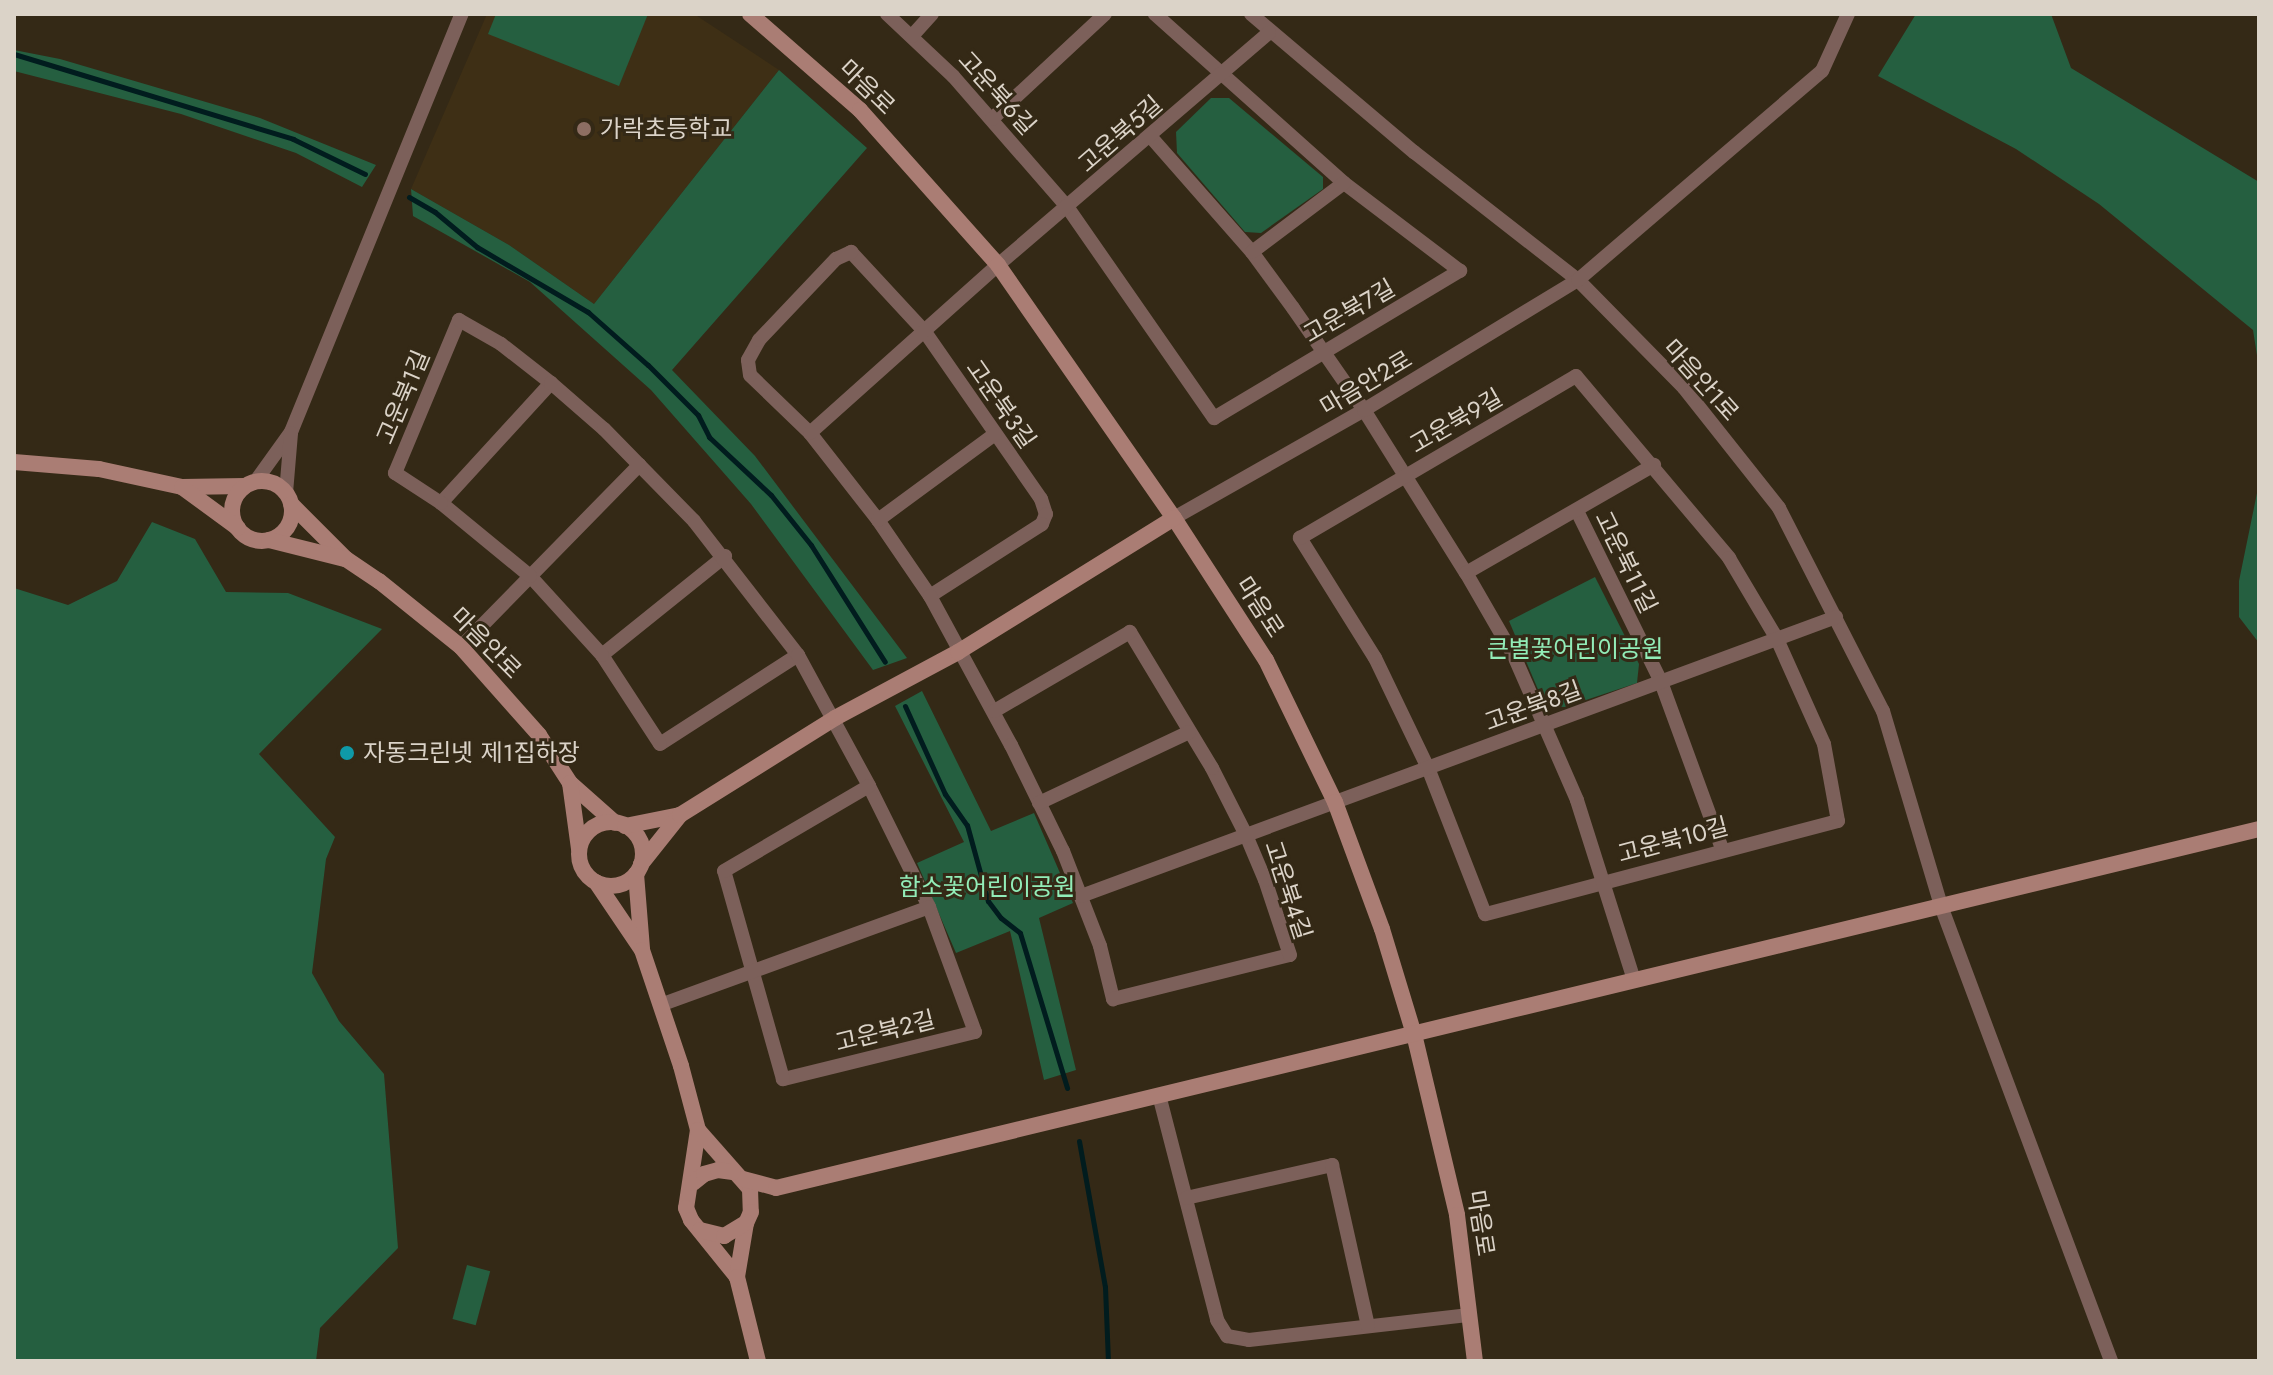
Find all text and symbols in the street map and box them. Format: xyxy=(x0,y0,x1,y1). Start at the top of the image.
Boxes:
street label: 고운북6길 xyxy=(952,45,1042,141)
street label: 마음로 xyxy=(833,54,901,120)
street label: 고운북5길 xyxy=(1072,90,1168,178)
place label: 가락초등학교 xyxy=(600,115,732,143)
marker: 가락초등학교 xyxy=(575,120,593,138)
street label: 고운북7길 xyxy=(1298,273,1400,349)
street label: 마음안1로 xyxy=(1657,334,1745,426)
street label: 마음안2로 xyxy=(1315,344,1417,422)
street label: 고운북1길 xyxy=(370,346,436,448)
street label: 고운북3길 xyxy=(960,354,1042,454)
street label: 고운북9길 xyxy=(1405,383,1507,459)
street label: 고운북11길 xyxy=(1589,506,1663,618)
street label: 마음로 xyxy=(1230,571,1290,643)
street label: 마음안로 xyxy=(445,602,527,684)
park label: 큰별꽃어린이공원 xyxy=(1487,635,1663,663)
street label: 고운북8길 xyxy=(1480,675,1586,737)
place label: 자동크린넷 제1집하장 xyxy=(363,739,580,767)
marker: 자동크린넷 제1집하장 xyxy=(338,744,356,762)
street label: 고운북10길 xyxy=(1614,811,1732,869)
street label: 고운북4길 xyxy=(1258,837,1318,943)
park label: 함소꽃어린이공원 xyxy=(899,873,1075,901)
street label: 고운북2길 xyxy=(832,1005,938,1057)
street label: 마음로 xyxy=(1462,1188,1500,1258)

